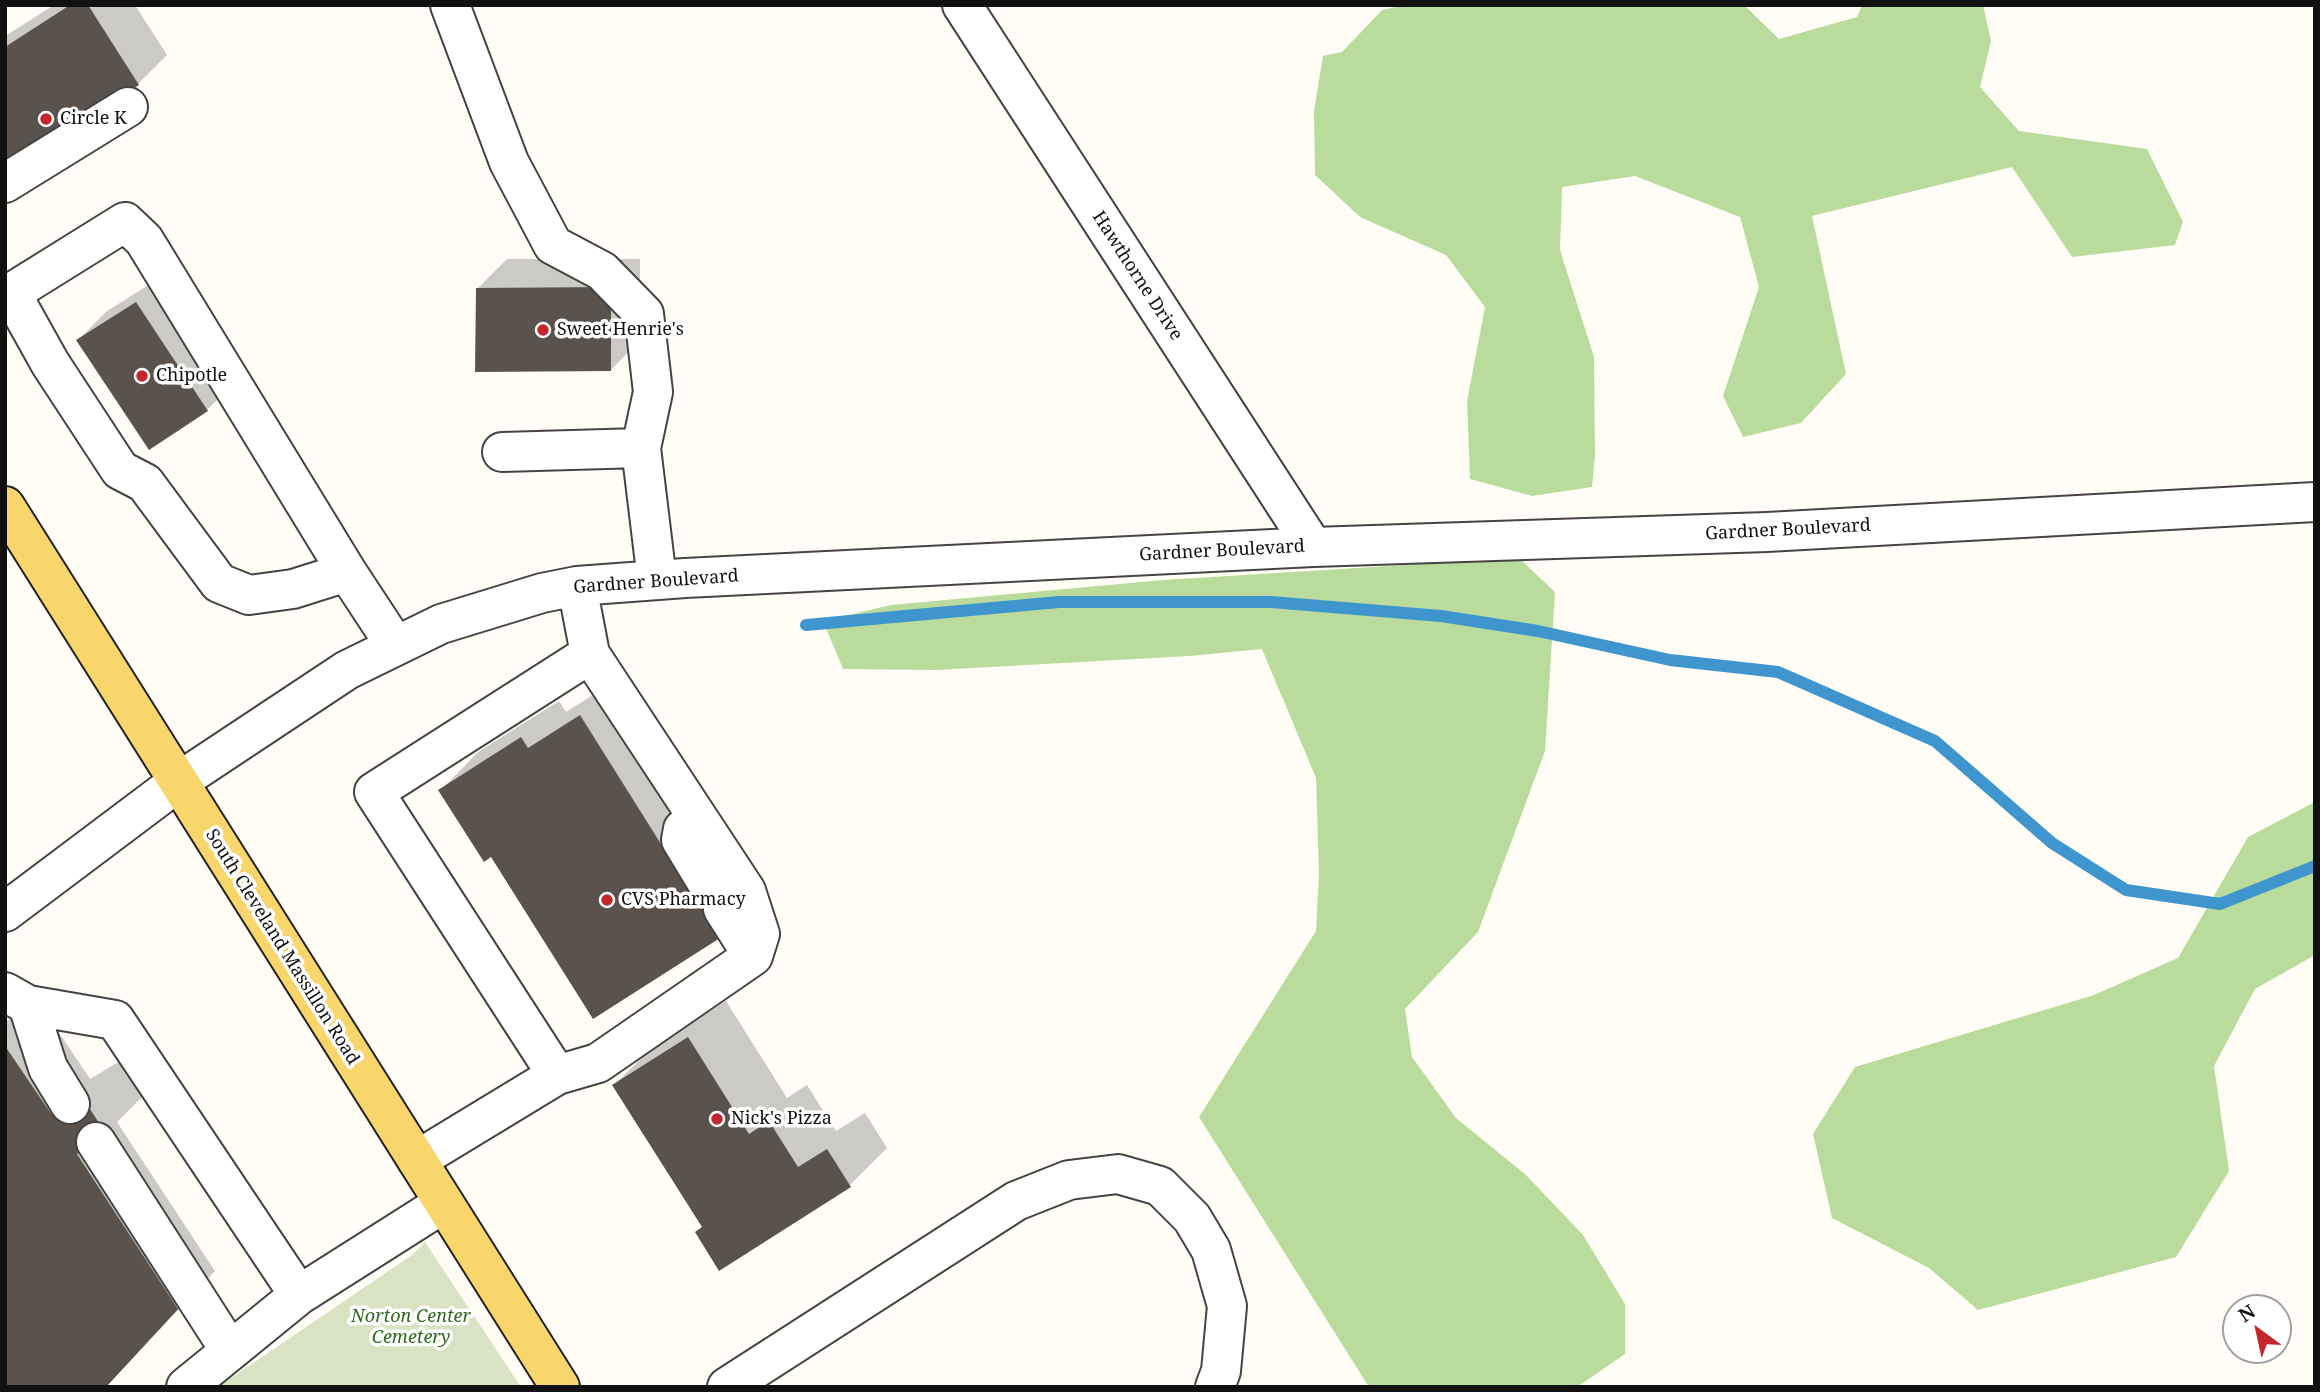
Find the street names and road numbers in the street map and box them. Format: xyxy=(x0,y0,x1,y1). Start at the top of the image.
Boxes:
street label: Hawthorne Drive xyxy=(1087,207,1187,345)
street label: Gardner Boulevard xyxy=(1705,515,1871,545)
street label: Gardner Boulevard xyxy=(1139,536,1305,566)
street label: Gardner Boulevard xyxy=(573,565,739,599)
street label: South Cleveland Massillon Road xyxy=(200,825,364,1069)

